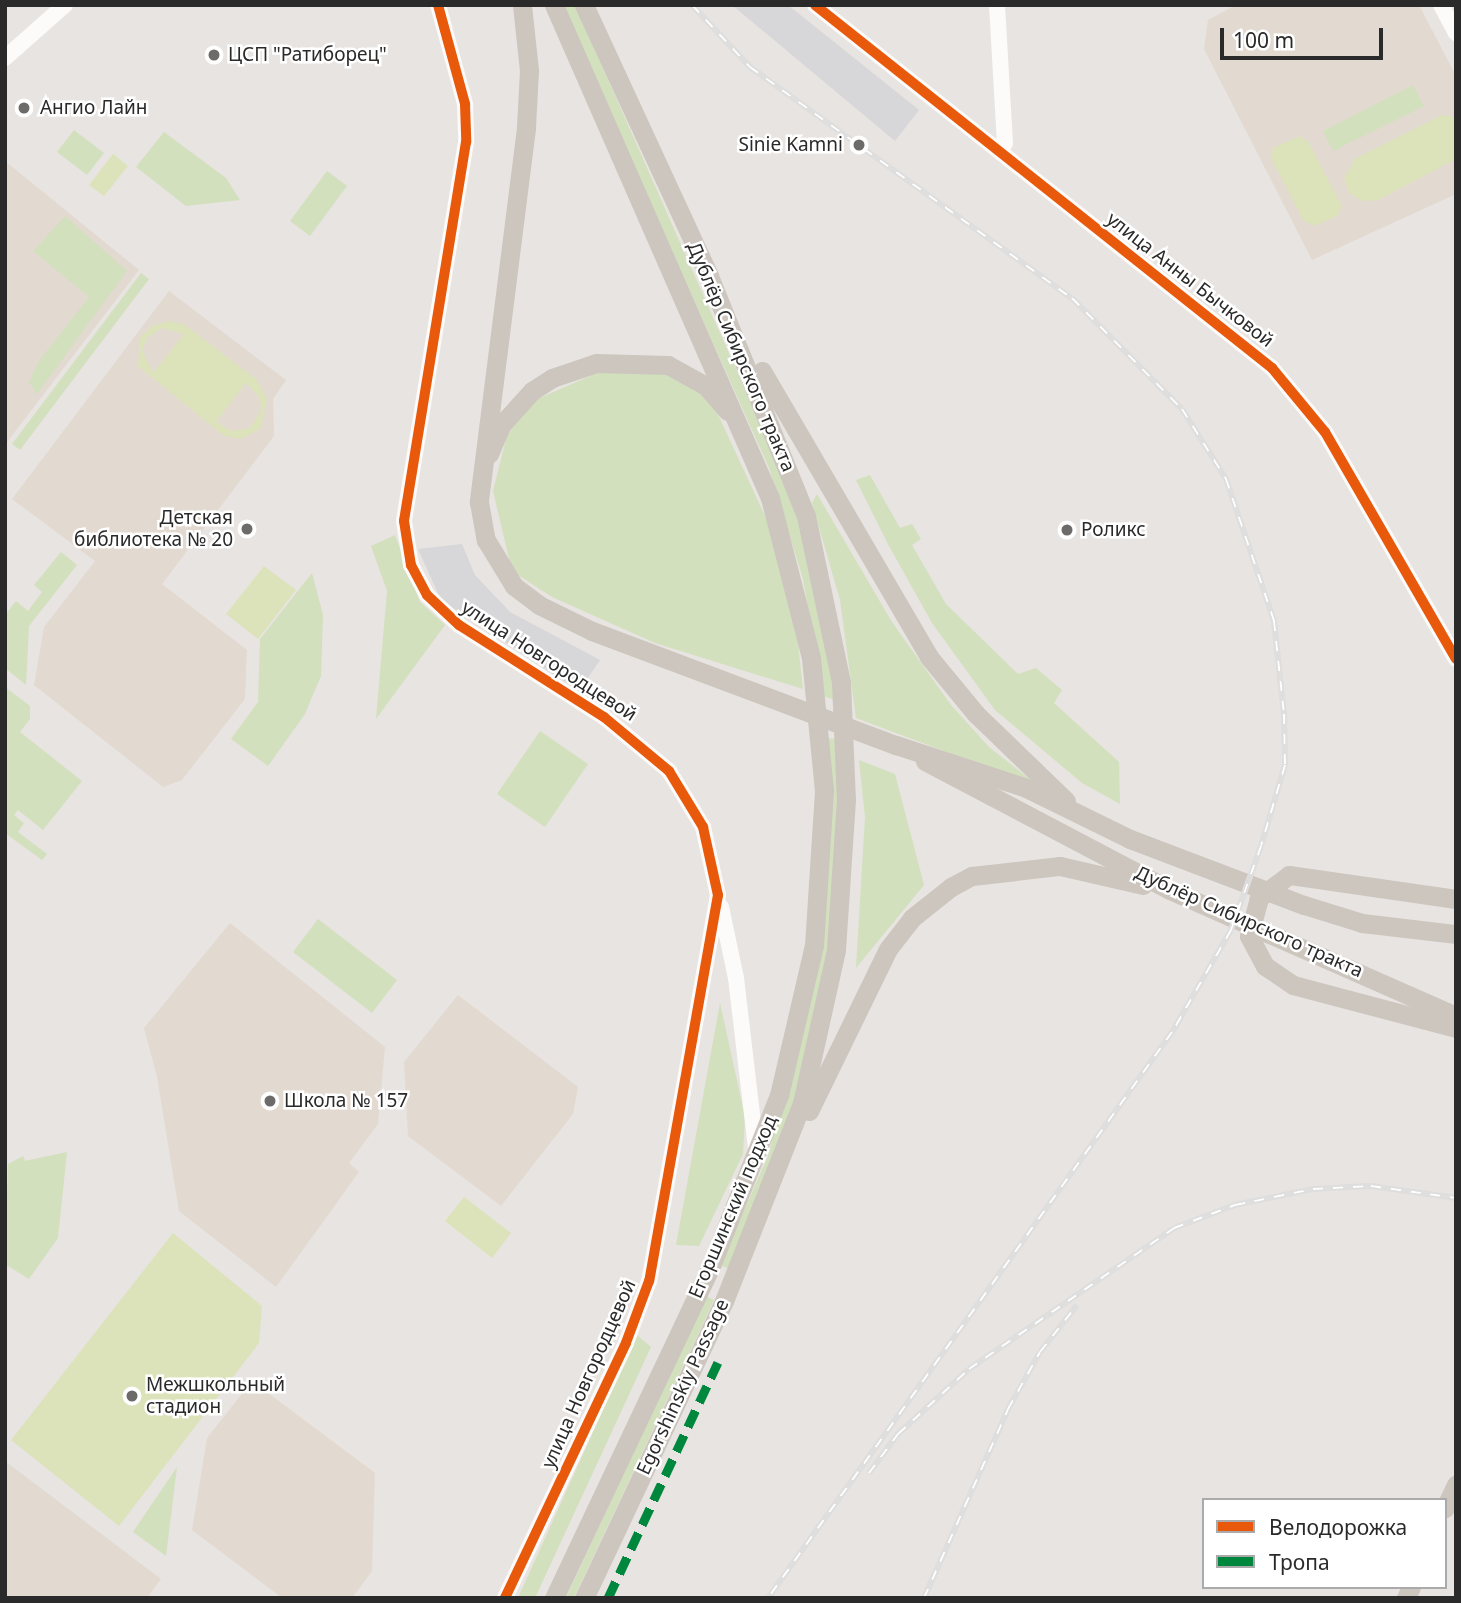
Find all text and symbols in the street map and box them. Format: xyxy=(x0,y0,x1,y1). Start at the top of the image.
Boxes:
scale bar xyxy=(1223,14,1386,58)
text: 100 m xyxy=(1233,26,1294,54)
place label: ЦСП "Ратиборец" xyxy=(228,44,387,66)
marker: ЦСП "Ратиборец" xyxy=(206,47,222,63)
place label: Ангио Лайн xyxy=(40,97,147,119)
marker: Ангио Лайн xyxy=(14,98,34,118)
place label: Sinie Kamni xyxy=(739,134,843,156)
marker: Sinie Kamni xyxy=(849,135,869,155)
street label: улица Анны Бычковой xyxy=(1102,208,1278,352)
street label: Дублёр Сибирского тракта xyxy=(682,239,800,475)
place label: Детская библиотека № 20 xyxy=(74,507,233,551)
place label: Роликс xyxy=(1081,519,1146,541)
marker: Детская библиотека № 20 xyxy=(239,521,255,537)
marker: Роликс xyxy=(1059,522,1075,538)
street label: улица Новгородцевой xyxy=(457,596,641,726)
street label: Дублёр Сибирского тракта xyxy=(1131,861,1367,983)
place label: Школа № 157 xyxy=(284,1090,408,1112)
marker: Школа № 157 xyxy=(262,1093,278,1109)
street label: Егоршинский подход xyxy=(684,1112,782,1302)
street label: улица Новгородцевой xyxy=(537,1276,641,1472)
street label: Egorshinskiy Passage xyxy=(632,1296,734,1478)
place label: Межшкольный стадион xyxy=(146,1374,285,1418)
marker: Межшкольный стадион xyxy=(124,1388,140,1404)
legend xyxy=(1202,1498,1447,1589)
text: Велодорожка xyxy=(1269,1513,1407,1541)
text: Тропа xyxy=(1269,1548,1330,1576)

